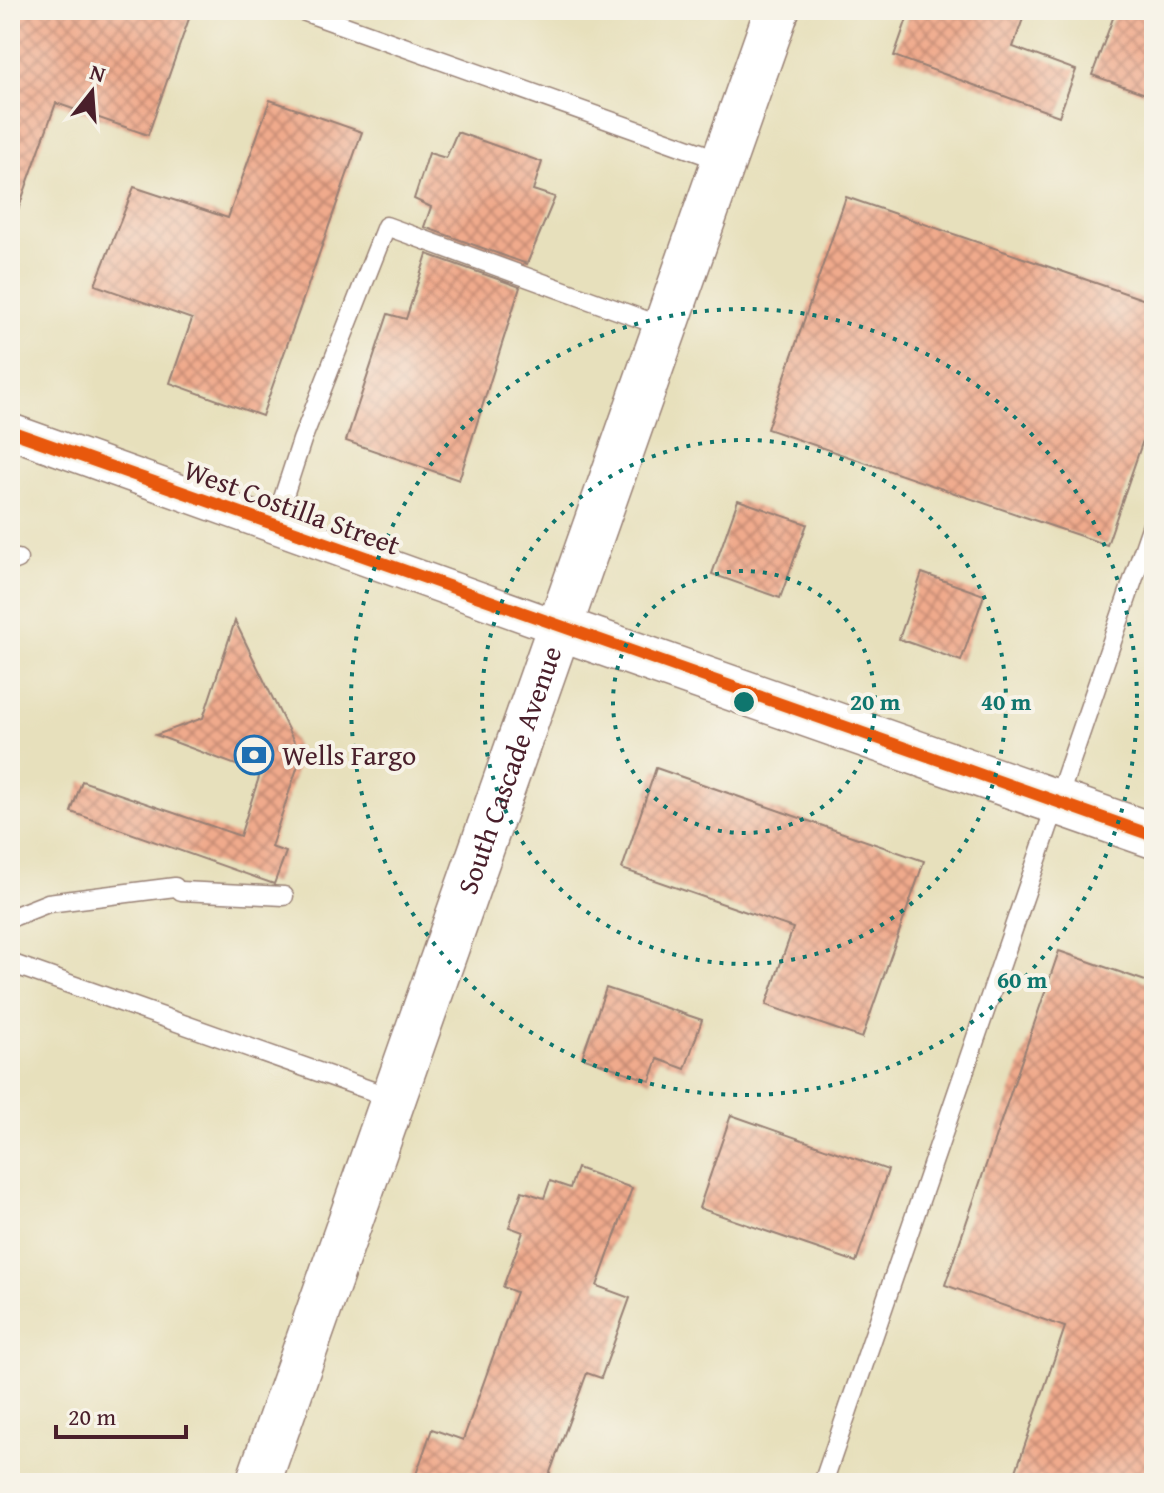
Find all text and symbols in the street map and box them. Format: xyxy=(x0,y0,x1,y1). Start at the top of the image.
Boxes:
north arrow xyxy=(52,52,132,132)
text: N xyxy=(86,55,110,90)
street label: West Costilla Street xyxy=(178,448,406,565)
street label: South Cascade Avenue xyxy=(446,640,571,899)
text: 20 m xyxy=(850,684,901,719)
text: 40 m xyxy=(981,684,1032,719)
centre of rings xyxy=(730,688,758,716)
bank icon: Wells Fargo xyxy=(233,734,275,776)
place label: Wells Fargo xyxy=(282,734,416,775)
text: 60 m xyxy=(997,962,1048,997)
scale bar xyxy=(56,1389,186,1439)
text: 20 m xyxy=(68,1399,116,1434)

